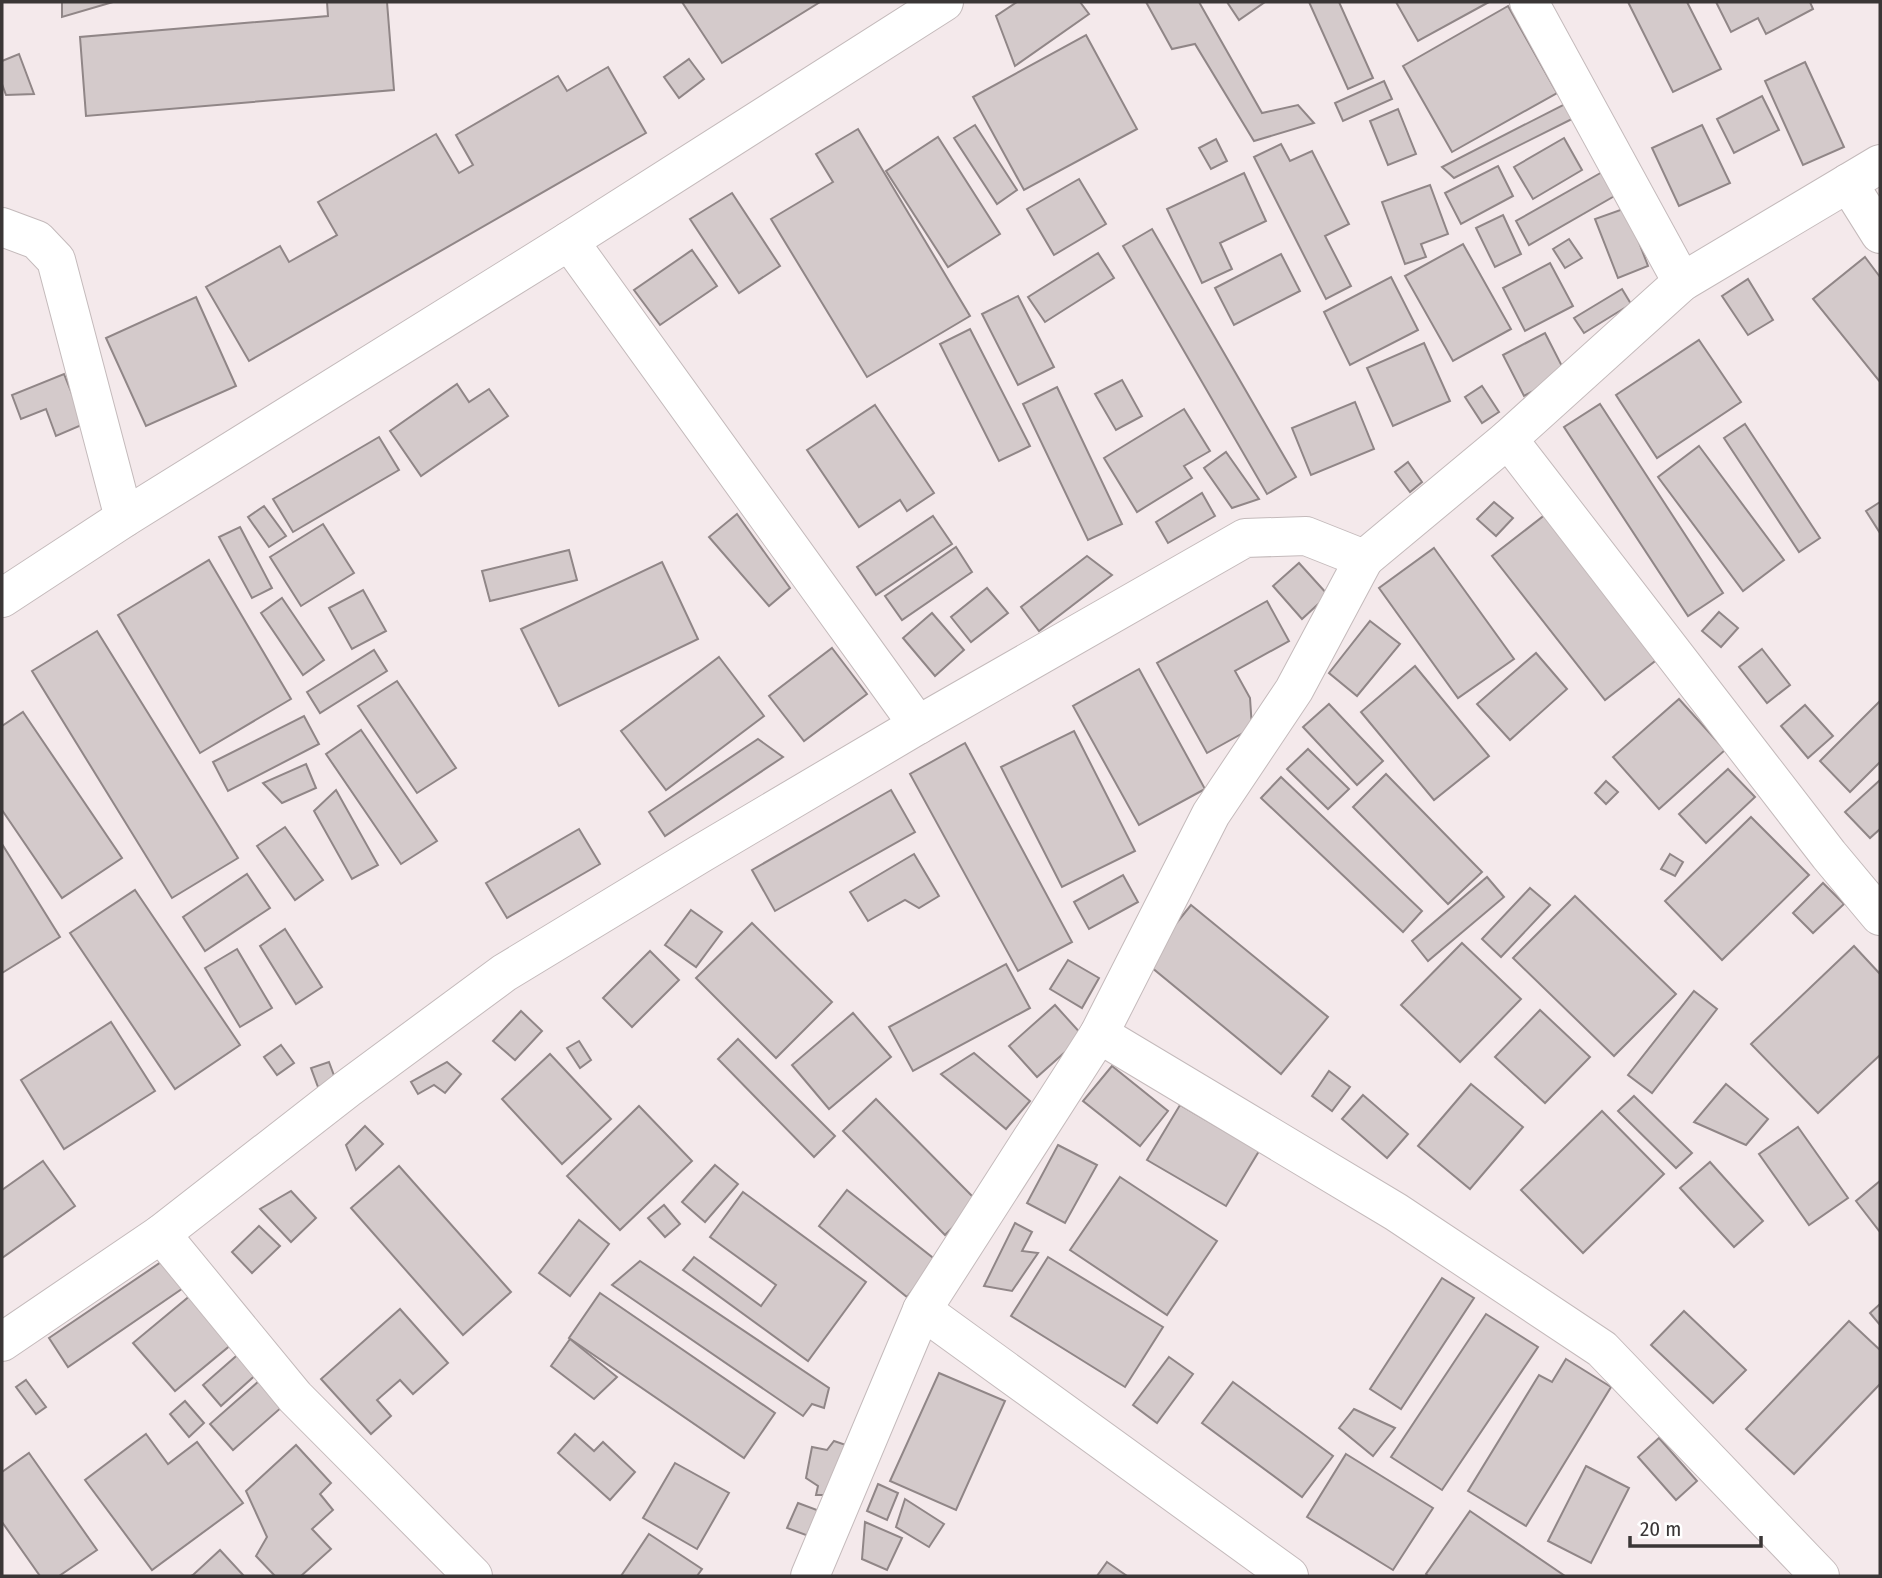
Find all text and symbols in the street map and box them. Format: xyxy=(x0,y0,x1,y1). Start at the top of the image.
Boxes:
scale bar xyxy=(1630,1504,1761,1548)
text: 20 m xyxy=(1640,1516,1681,1542)

